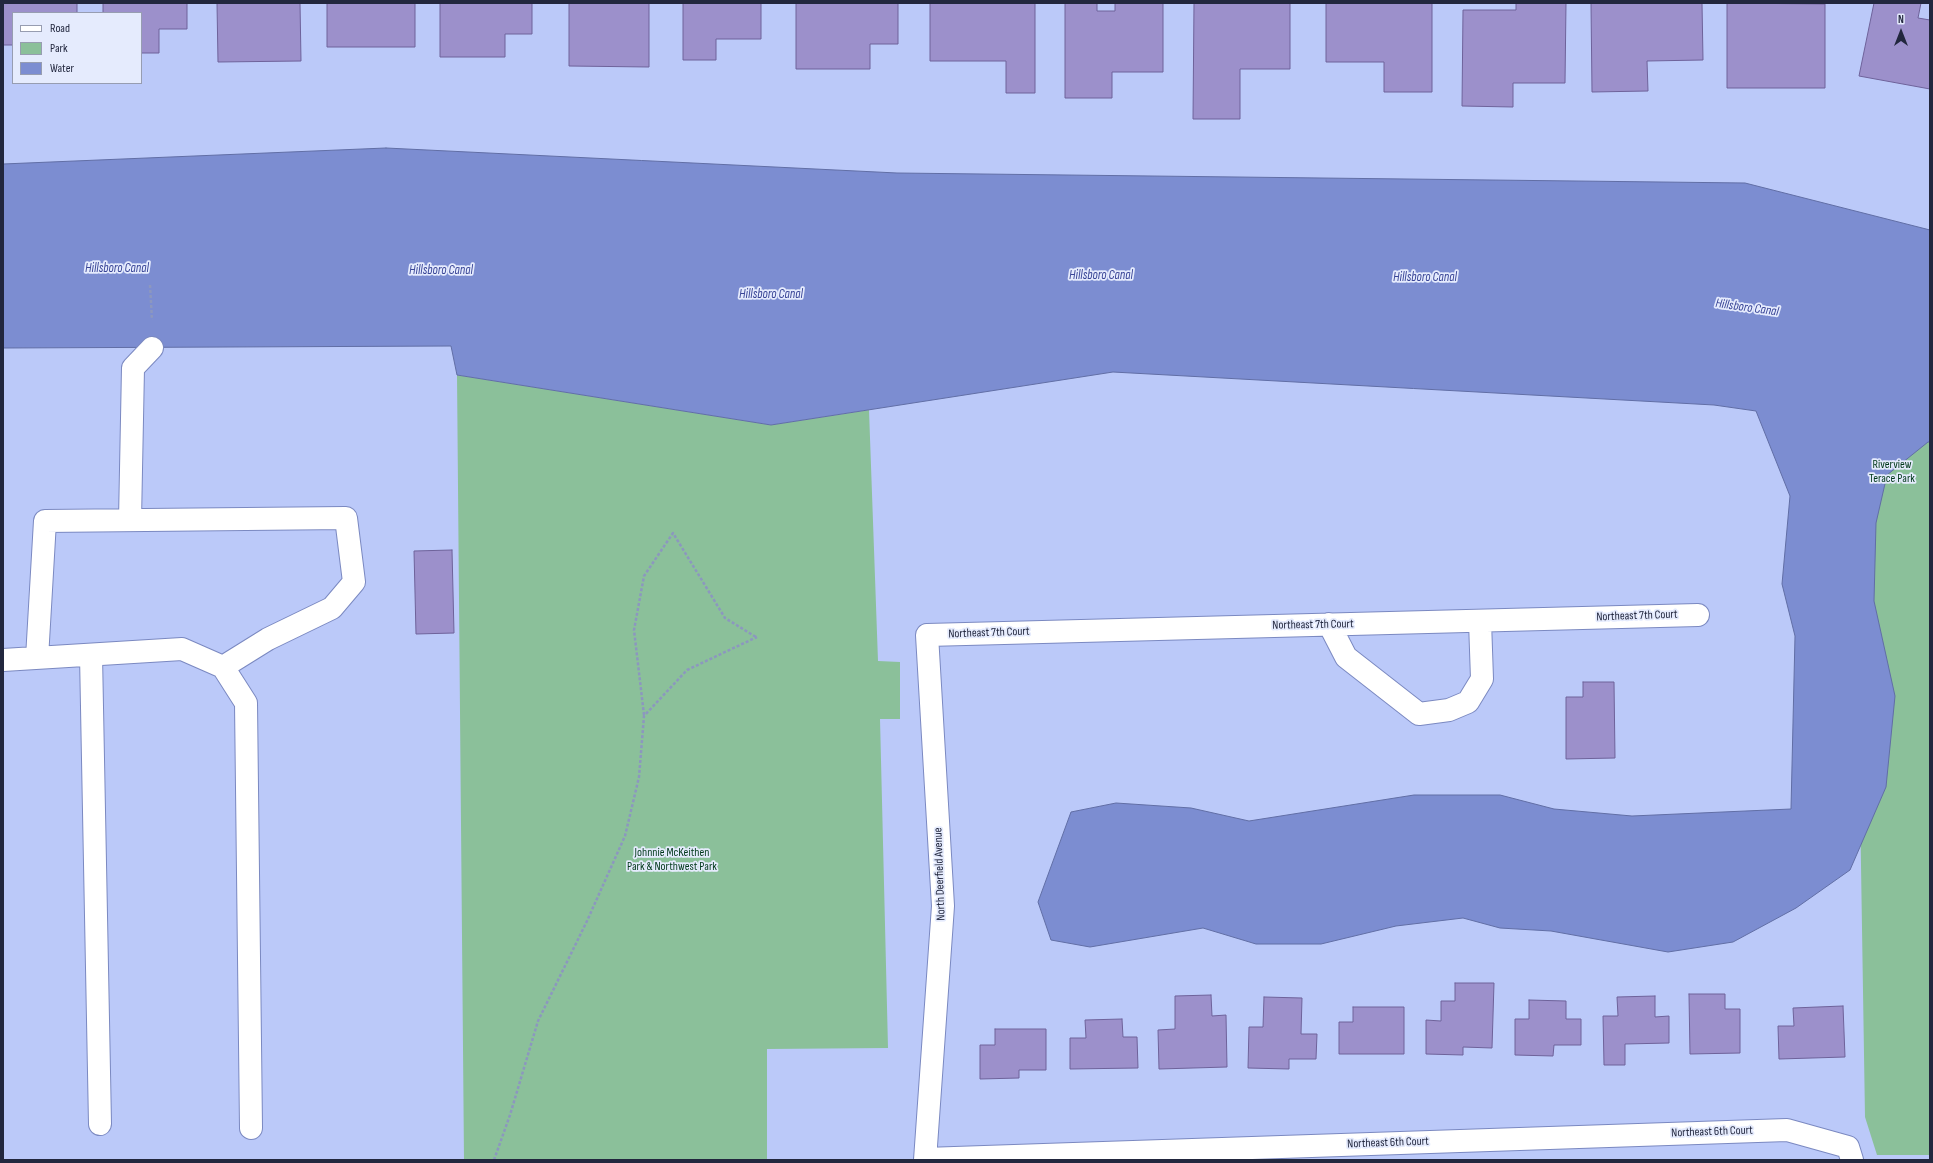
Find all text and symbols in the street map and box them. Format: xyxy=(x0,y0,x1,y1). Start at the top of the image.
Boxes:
legend xyxy=(12,12,142,84)
north arrow xyxy=(1881,12,1921,52)
text: N xyxy=(1898,13,1904,26)
text: Road xyxy=(50,21,70,36)
text: Park xyxy=(50,41,68,56)
text: Water xyxy=(50,61,74,76)
water label: Hillsboro Canal xyxy=(85,261,149,277)
water label: Hillsboro Canal xyxy=(409,263,473,279)
water label: Hillsboro Canal xyxy=(1069,268,1133,284)
water label: Hillsboro Canal xyxy=(1393,270,1457,286)
water label: Hillsboro Canal xyxy=(739,287,803,303)
water label: Hillsboro Canal xyxy=(1714,296,1780,320)
park label: Riverview Terace Park xyxy=(1869,458,1915,486)
street label: Northeast 7th Court xyxy=(1596,607,1678,625)
street label: Northeast 7th Court xyxy=(1272,617,1354,633)
street label: Northeast 7th Court xyxy=(948,624,1030,642)
street label: North Deerfield Avenue xyxy=(931,827,949,921)
park label: Johnnie McKeithen Park & Northwest Park xyxy=(627,846,717,874)
street label: Northeast 6th Court xyxy=(1671,1123,1753,1141)
street label: Northeast 6th Court xyxy=(1347,1134,1429,1152)

